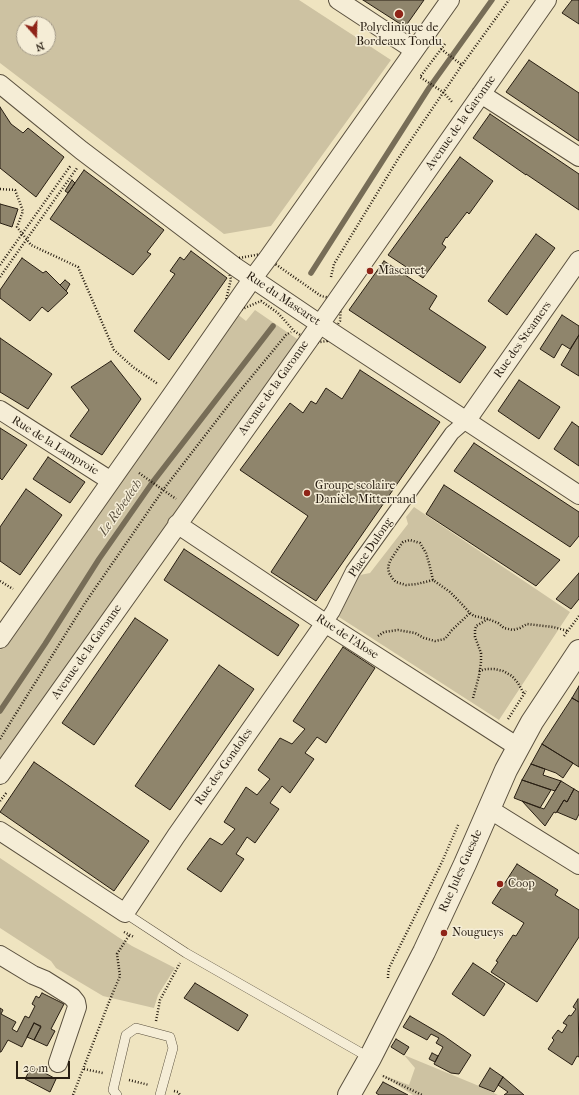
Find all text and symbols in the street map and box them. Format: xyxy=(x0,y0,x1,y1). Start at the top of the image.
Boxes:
marker: Polyclinique de Bordeaux Tondu xyxy=(393,8,405,20)
north arrow xyxy=(16,16,56,56)
place label: Polyclinique de Bordeaux Tondu xyxy=(356,21,442,49)
text: N xyxy=(34,39,46,54)
street label: Avenue de la Garonne xyxy=(423,73,499,173)
place label: Mascaret xyxy=(378,264,425,278)
marker: Mascaret xyxy=(365,266,375,276)
street label: Rue du Mascaret xyxy=(243,269,323,329)
street label: Rue des Steamers xyxy=(491,299,555,381)
street label: Avenue de la Garonne xyxy=(236,338,312,438)
street label: Rue de la Lamproie xyxy=(9,413,101,479)
water label: Le Rebedech xyxy=(96,477,146,539)
place label: Groupe scolaire Danièle Mitterrand xyxy=(315,479,416,507)
marker: Groupe scolaire Danièle Mitterrand xyxy=(302,488,312,498)
street label: Place Dulong xyxy=(346,516,396,580)
street label: Avenue de la Garonne xyxy=(49,602,125,702)
street label: Rue de l'Alose xyxy=(313,611,381,663)
street label: Rue des Gondoles xyxy=(192,726,256,808)
street label: Rue Jules Guesde xyxy=(436,827,486,915)
place label: Coop xyxy=(508,877,535,891)
marker: Coop xyxy=(495,879,505,889)
place label: Nougueys xyxy=(452,926,504,940)
marker: Nougueys xyxy=(439,928,449,938)
scale bar xyxy=(18,1053,72,1079)
text: 20 m xyxy=(23,1061,48,1075)

